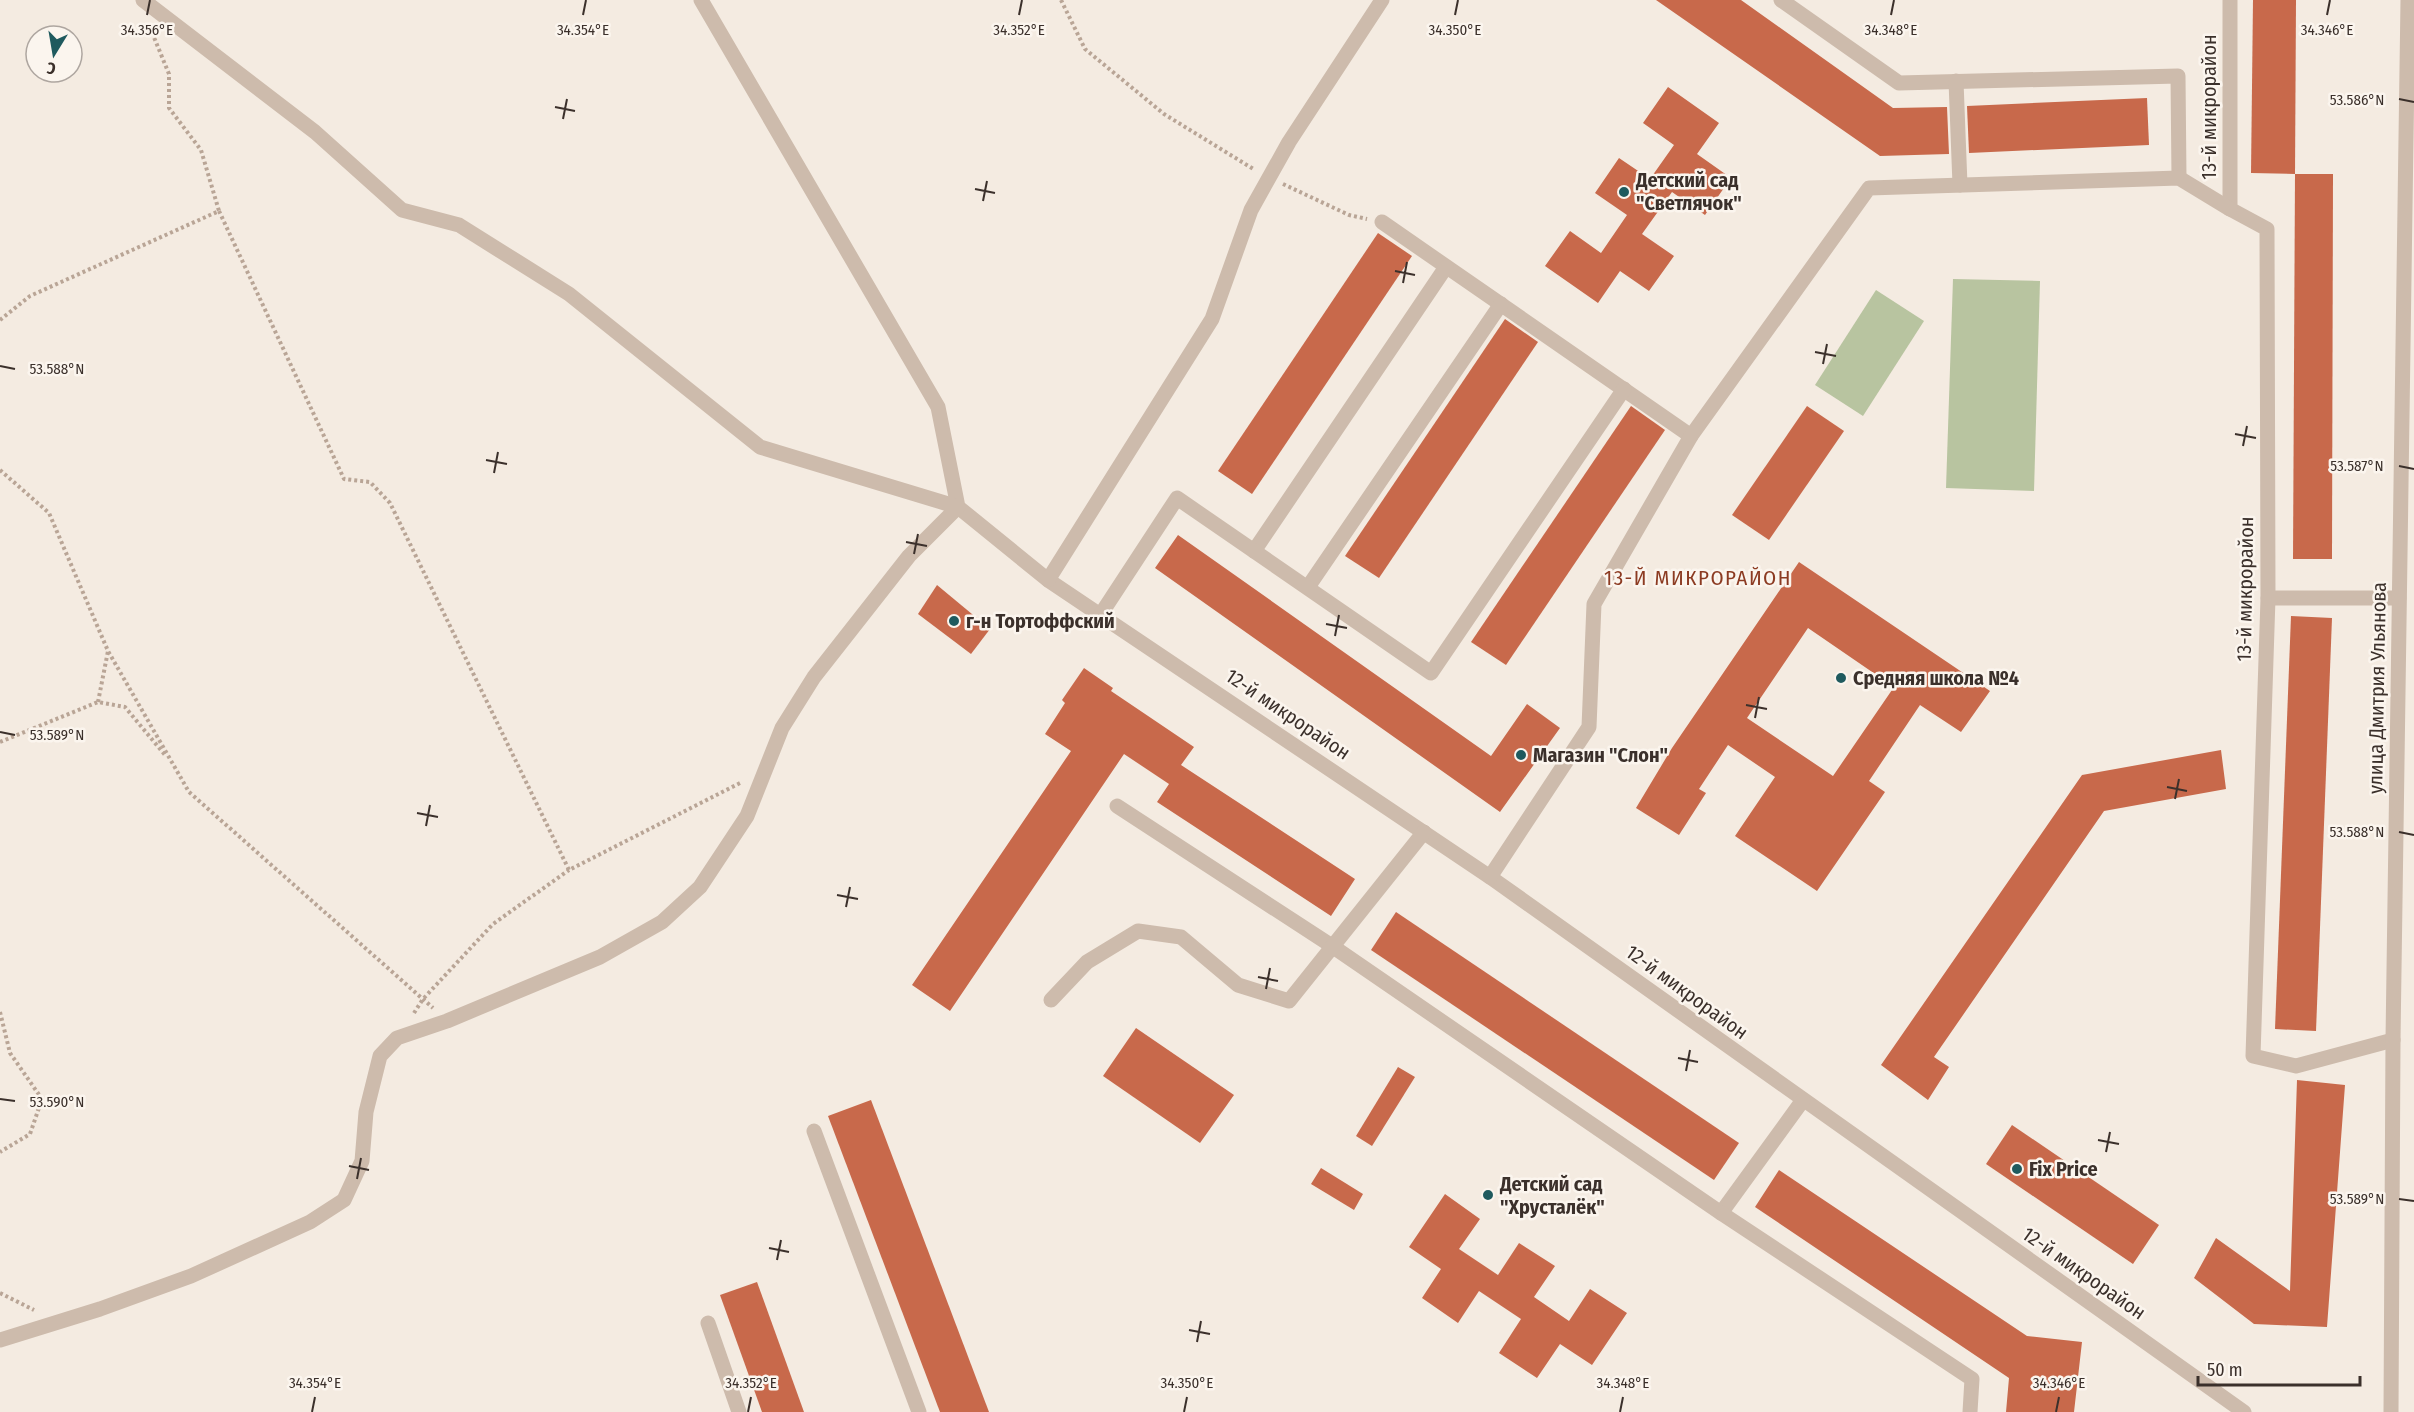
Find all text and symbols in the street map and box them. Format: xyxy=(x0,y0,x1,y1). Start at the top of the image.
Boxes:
text: 34.356°E xyxy=(121,21,173,39)
text: 34.354°E xyxy=(557,21,609,39)
text: 34.352°E xyxy=(993,21,1045,39)
text: 34.350°E xyxy=(1429,21,1481,39)
text: 34.348°E xyxy=(1865,21,1917,39)
text: 34.346°E xyxy=(2301,21,2353,39)
north arrow xyxy=(24,24,84,84)
street label: 13-й микрорайон xyxy=(2197,34,2221,180)
text: С xyxy=(45,58,57,78)
text: 53.586°N xyxy=(2330,91,2384,109)
place label: Детский сад "Светлячок" xyxy=(1635,168,1742,215)
marker: Детский сад "Светлячок" xyxy=(1617,185,1631,199)
text: 53.588°N xyxy=(30,360,84,378)
text: 53.587°N xyxy=(2330,457,2384,475)
street label: 13-й микрорайон xyxy=(2232,516,2258,662)
district label: 13-Й МИКРОРАЙОН xyxy=(1604,565,1792,591)
street label: улица Дмитрия Ульянова xyxy=(2363,582,2391,794)
place label: г-н Тортоффский xyxy=(966,609,1115,633)
marker: г-н Тортоффский xyxy=(947,614,961,628)
street label: 12-й микрорайон xyxy=(1221,663,1355,765)
place label: Средняя школа №4 xyxy=(1853,666,2019,690)
marker: Средняя школа №4 xyxy=(1834,671,1848,685)
text: 53.589°N xyxy=(30,726,84,744)
place label: Магазин "Слон" xyxy=(1533,743,1668,767)
marker: Магазин "Слон" xyxy=(1514,748,1528,762)
text: 53.588°N xyxy=(2330,823,2384,841)
street label: 12-й микрорайон xyxy=(1621,940,1753,1044)
text: 53.590°N xyxy=(30,1093,84,1111)
place label: Fix Price xyxy=(2029,1157,2098,1181)
marker: Fix Price xyxy=(2010,1162,2024,1176)
place label: Детский сад "Хрусталёк" xyxy=(1499,1172,1605,1219)
marker: Детский сад "Хрусталёк" xyxy=(1481,1188,1495,1202)
text: 53.589°N xyxy=(2330,1190,2384,1208)
street label: 12-й микрорайон xyxy=(2018,1222,2150,1324)
scale bar xyxy=(2198,1349,2360,1387)
text: 50 m xyxy=(2207,1359,2243,1381)
text: 34.354°E xyxy=(289,1374,341,1392)
text: 34.352°E xyxy=(725,1374,777,1392)
text: 34.350°E xyxy=(1161,1374,1213,1392)
text: 34.348°E xyxy=(1597,1374,1649,1392)
text: 34.346°E xyxy=(2033,1374,2085,1392)

